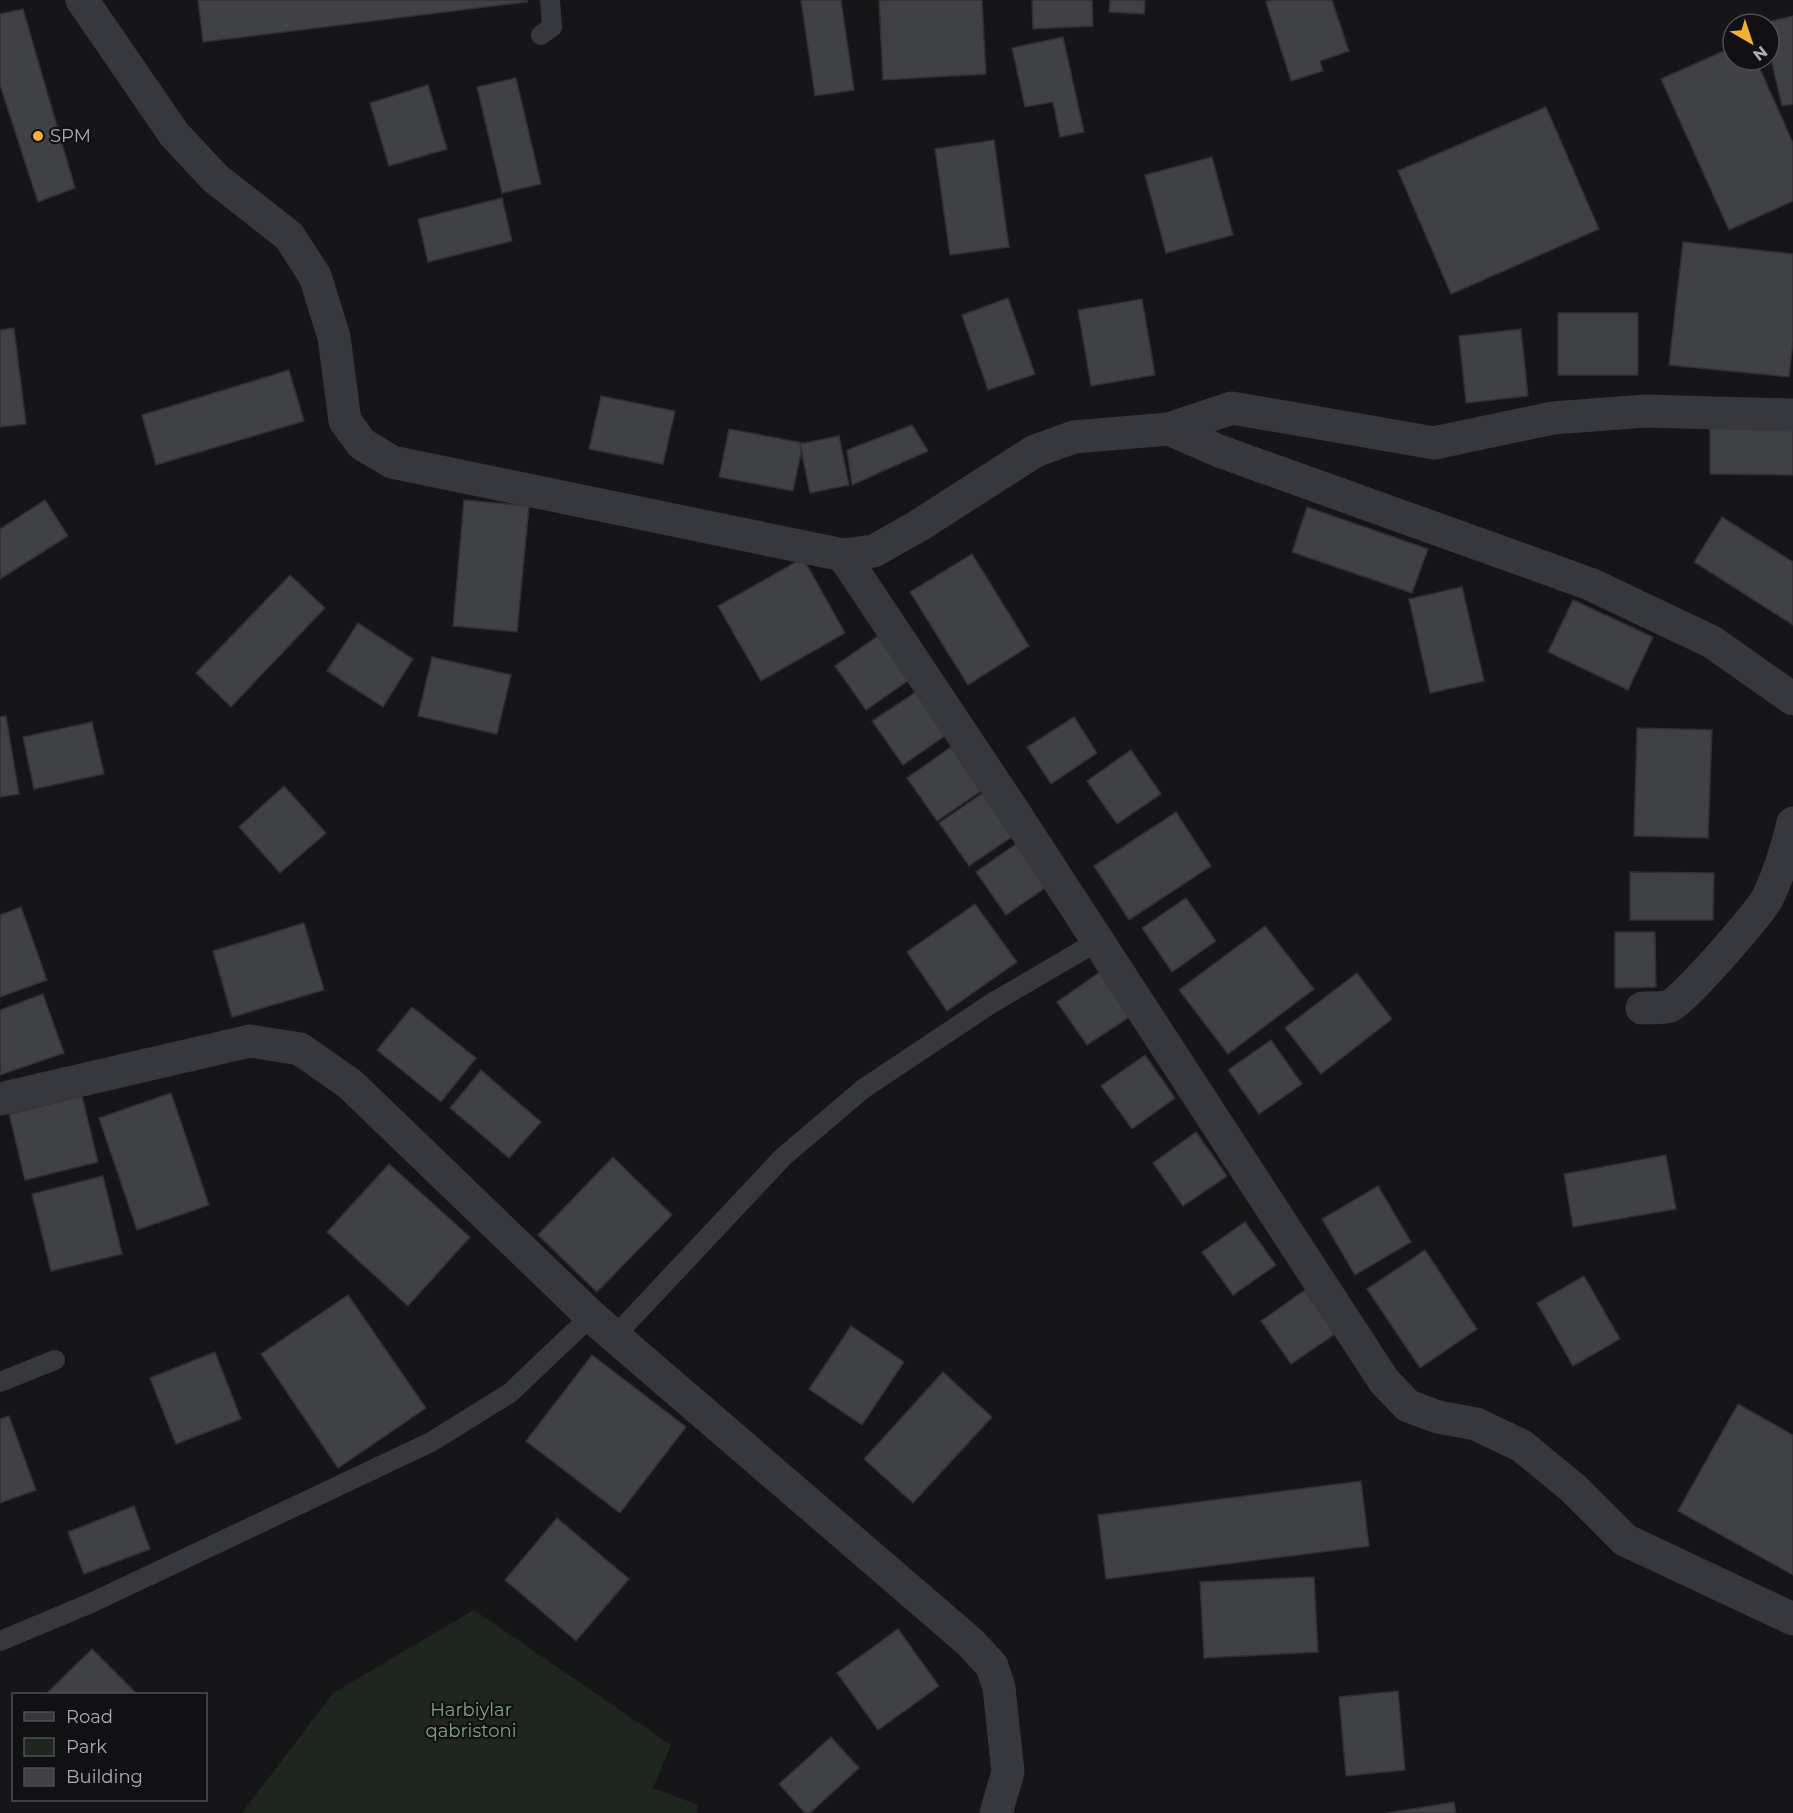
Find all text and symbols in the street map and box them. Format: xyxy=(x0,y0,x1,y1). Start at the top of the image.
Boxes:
north arrow xyxy=(1721,12,1781,72)
text: N xyxy=(1749,42,1771,65)
place label: SPM xyxy=(50,125,91,147)
marker: SPM xyxy=(31,129,45,143)
legend xyxy=(12,1693,207,1801)
park label: Harbiylar qabristoni xyxy=(426,1699,517,1742)
text: Road xyxy=(66,1706,113,1728)
text: Park xyxy=(66,1736,107,1758)
text: Building xyxy=(66,1766,143,1788)

